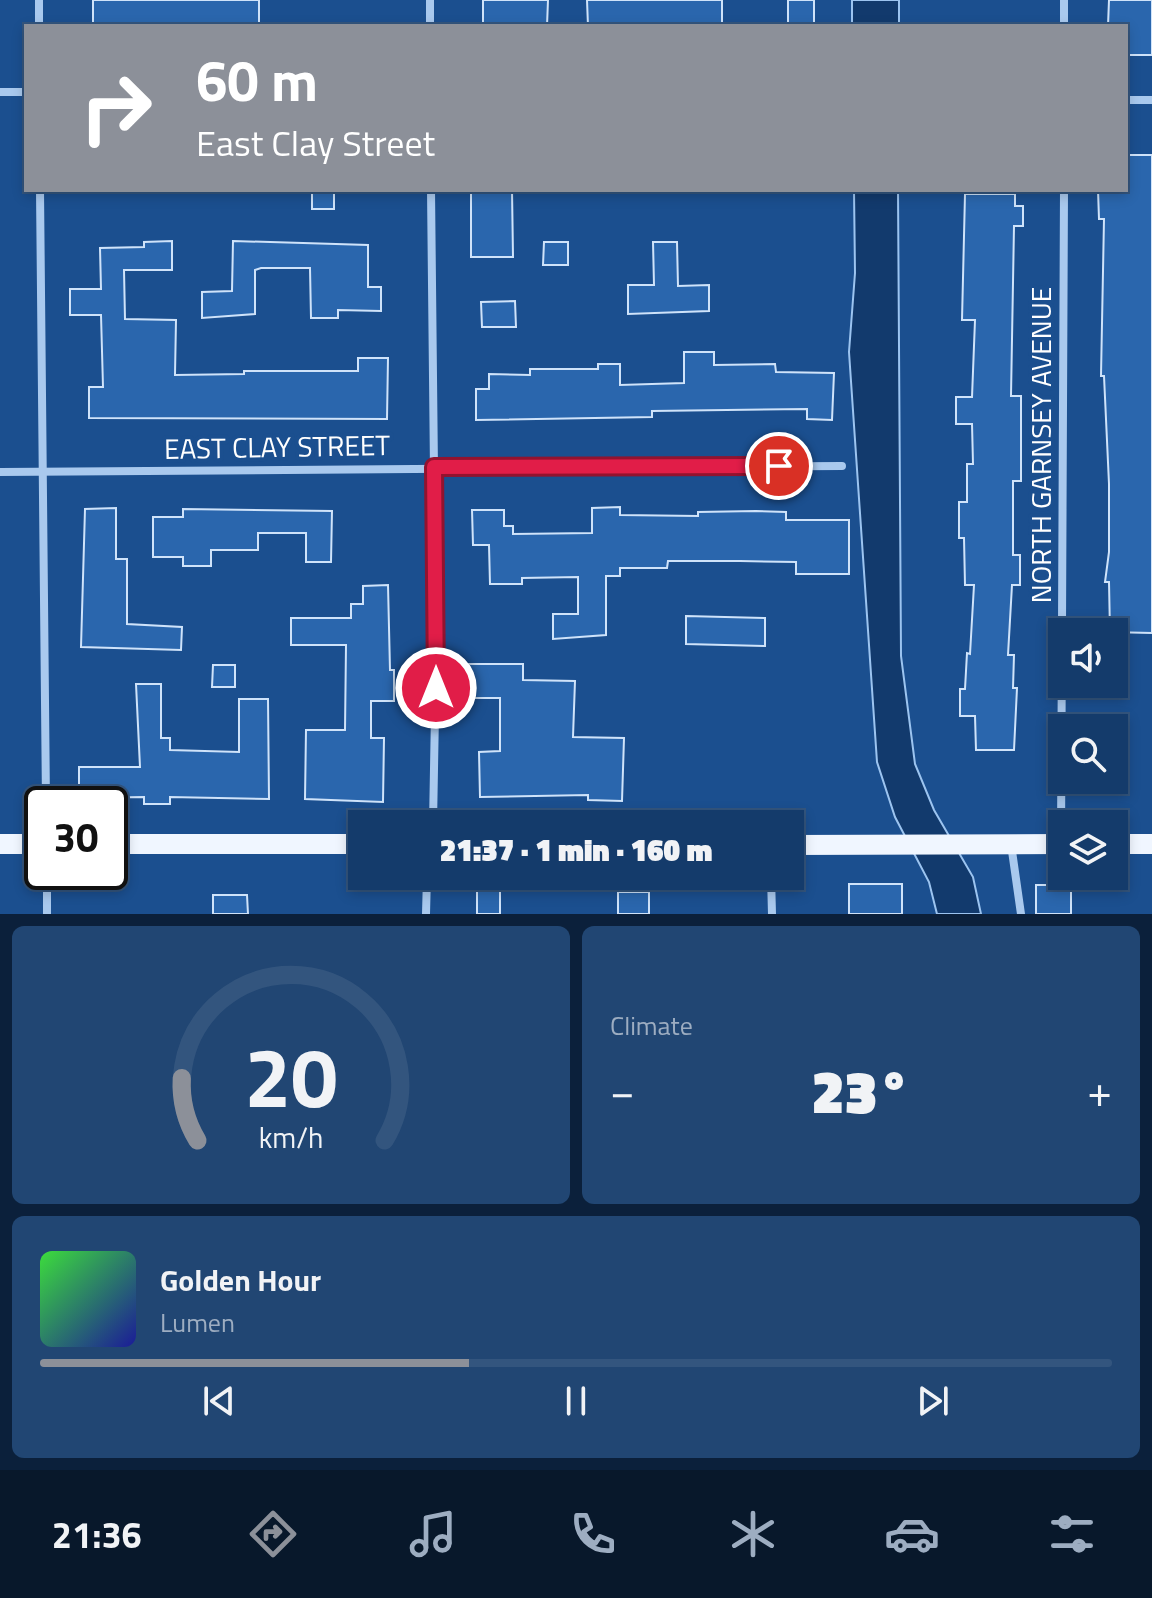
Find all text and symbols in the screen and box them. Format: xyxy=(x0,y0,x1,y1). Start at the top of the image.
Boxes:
text: 60 m xyxy=(196,38,318,123)
icon: right xyxy=(64,56,168,160)
text: East Clay Street xyxy=(196,115,435,170)
street label: NORTH GARNSEY AVENUE xyxy=(1019,287,1062,603)
street label: EAST CLAY STREET xyxy=(164,423,391,470)
pin xyxy=(745,432,813,500)
icon: arrive xyxy=(757,444,801,488)
map controls xyxy=(1048,618,1128,890)
button: sound xyxy=(1048,618,1128,698)
position arrow xyxy=(394,646,478,730)
button: search xyxy=(1048,714,1128,794)
speed limit sign: 30 xyxy=(24,786,128,890)
button: layers xyxy=(1048,810,1128,890)
text: 21:37 · 1 min · 160 m xyxy=(440,827,712,873)
text: Climate xyxy=(610,1006,693,1045)
text: 20 xyxy=(244,1013,338,1139)
text: 23° xyxy=(812,1045,911,1136)
text: − xyxy=(610,1057,635,1124)
text: + xyxy=(1087,1057,1112,1124)
text: km/h xyxy=(259,1116,323,1159)
text: Golden Hour xyxy=(160,1257,321,1303)
text: Lumen xyxy=(160,1303,235,1342)
icon: previous xyxy=(197,1379,241,1423)
icon: pause xyxy=(554,1379,598,1423)
icon: next xyxy=(911,1379,955,1423)
icon: directions xyxy=(245,1506,301,1562)
icon: music xyxy=(405,1506,461,1562)
icon: phone xyxy=(565,1506,621,1562)
icon: climate xyxy=(725,1506,781,1562)
icon: car xyxy=(884,1506,940,1562)
icon: filters xyxy=(1044,1506,1100,1562)
text: 21:36 xyxy=(52,1507,142,1562)

